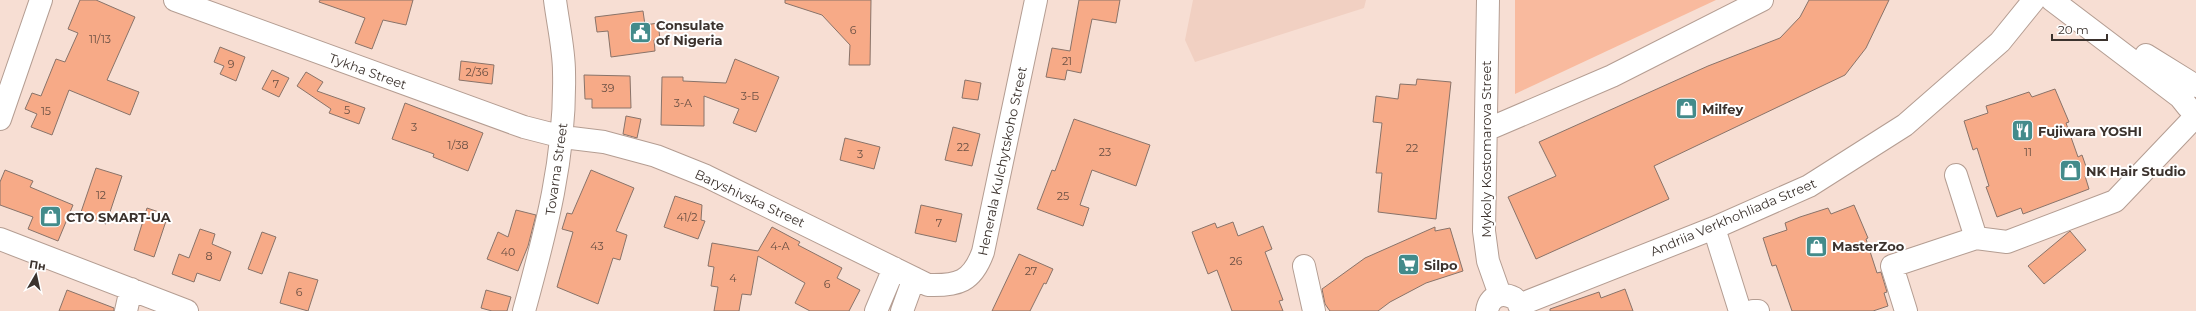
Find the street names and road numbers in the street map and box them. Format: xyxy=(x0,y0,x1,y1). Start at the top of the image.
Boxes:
street label: Tykha Street xyxy=(327,50,409,92)
street label: Mykoly Kostomarova Street xyxy=(1478,60,1494,238)
street label: Henerala Kulchytskoho Street xyxy=(974,65,1030,257)
street label: Tovarna Street xyxy=(542,122,570,216)
street label: Baryshivska Street xyxy=(692,165,808,231)
street label: Andriia Verkhohliada Street xyxy=(1648,175,1818,259)

